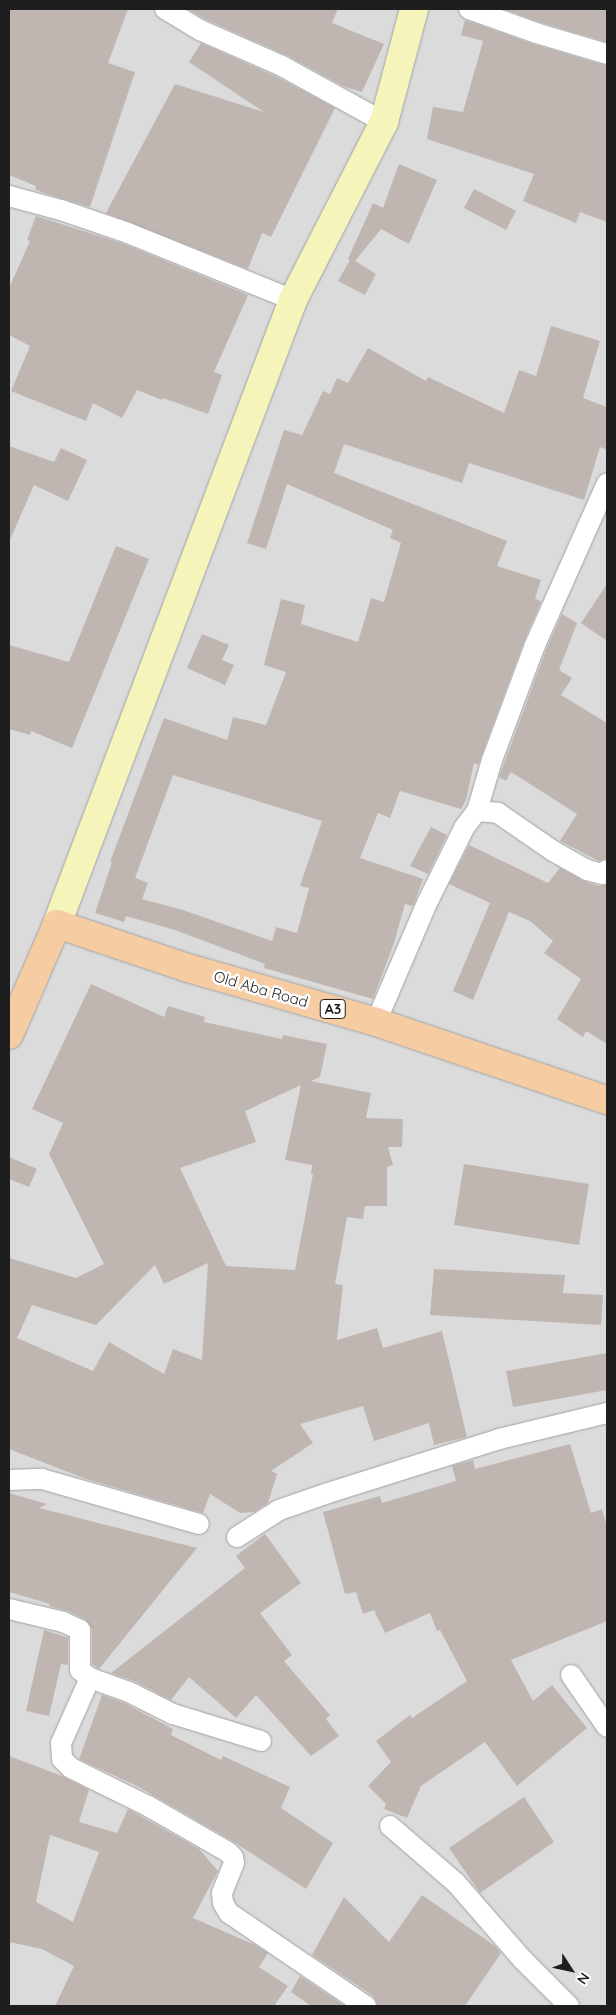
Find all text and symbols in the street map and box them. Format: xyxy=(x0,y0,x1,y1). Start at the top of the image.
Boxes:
street label: Old Aba Road xyxy=(212,967,310,1011)
road number: A3 xyxy=(319,998,347,1021)
north arrow xyxy=(546,1945,596,1995)
text: N xyxy=(573,1969,594,1988)

